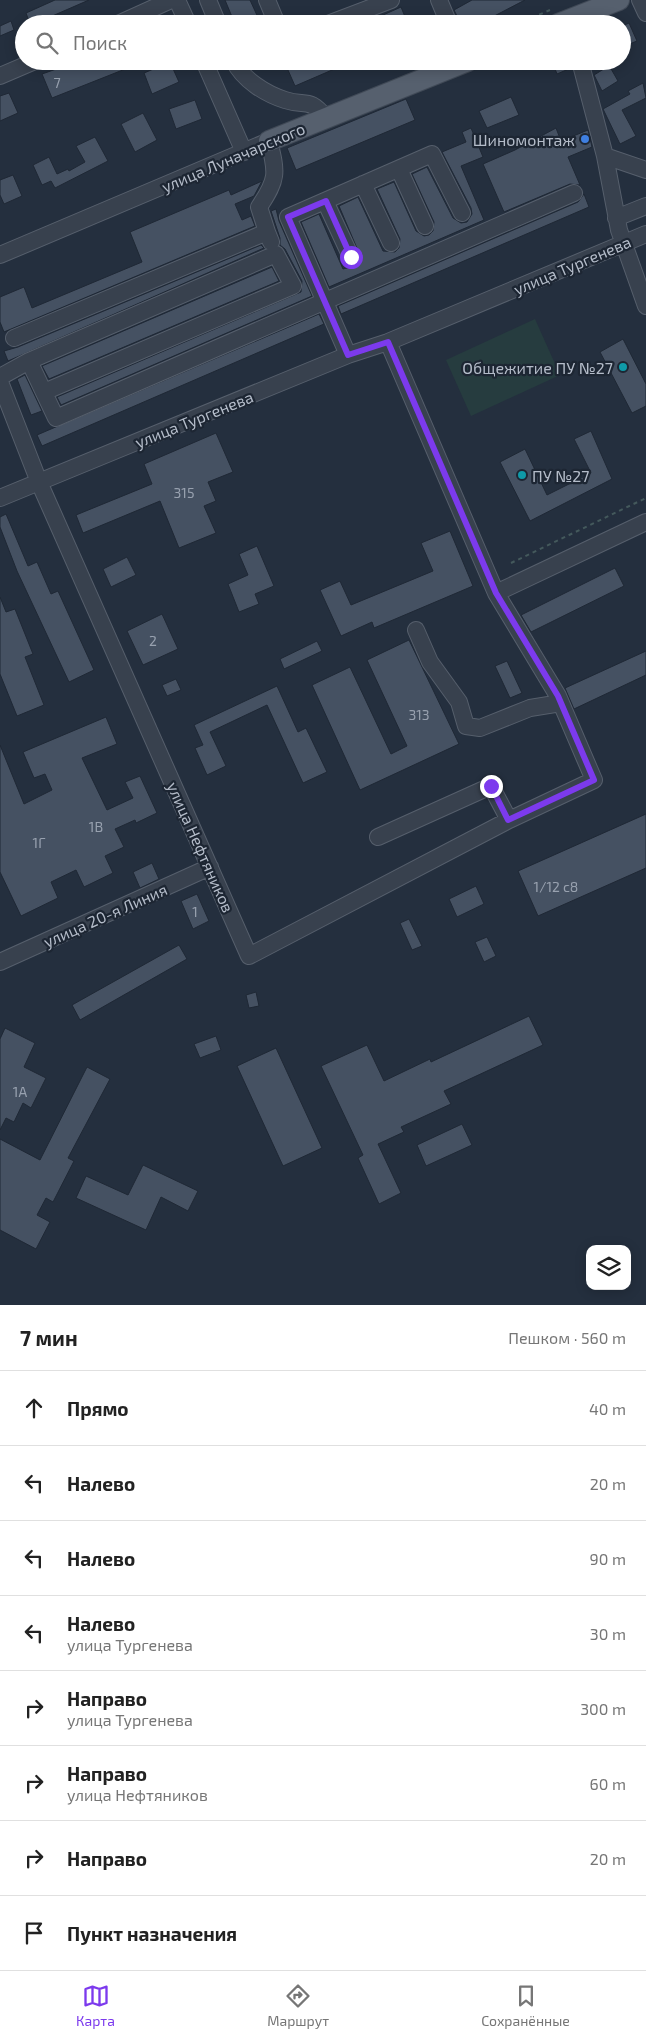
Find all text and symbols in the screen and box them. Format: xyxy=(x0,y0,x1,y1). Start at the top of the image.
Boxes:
search box xyxy=(15,15,631,70)
icon: search xyxy=(33,29,61,57)
text: Поиск xyxy=(73,31,127,54)
house number: 7 xyxy=(53,74,61,91)
street label: улица Луначарского xyxy=(158,118,308,197)
place label: Шиномонтаж xyxy=(473,130,575,149)
marker: Шиномонтаж xyxy=(579,133,591,145)
street label: улица Тургенева xyxy=(510,232,634,299)
route start xyxy=(340,246,363,269)
place label: Общежитие ПУ №27 xyxy=(462,358,613,377)
marker: Общежитие ПУ №27 xyxy=(617,361,629,373)
street label: улица Тургенева xyxy=(132,387,256,452)
place label: ПУ №27 xyxy=(532,466,590,485)
marker: ПУ №27 xyxy=(516,469,528,481)
house number: 315 xyxy=(174,484,194,501)
house number: 2 xyxy=(149,632,157,649)
house number: 313 xyxy=(408,706,430,723)
route end xyxy=(480,775,503,798)
street label: улица Нефтяников xyxy=(163,779,238,916)
house number: 1В xyxy=(89,818,103,835)
house number: 1Г xyxy=(33,834,45,851)
house number: 1/12 с8 xyxy=(534,878,578,895)
street label: улица 20-я Линия xyxy=(40,879,170,952)
house number: 1 xyxy=(192,903,198,920)
house number: 1А xyxy=(13,1083,27,1100)
map controls xyxy=(586,1245,631,1290)
button: layers xyxy=(586,1245,631,1290)
text: 7 мин xyxy=(20,1325,78,1350)
text: Пешком · 560 m xyxy=(508,1328,626,1347)
icon: ahead xyxy=(20,1394,48,1422)
text: Прямо xyxy=(67,1397,129,1420)
text: 40 m xyxy=(589,1399,626,1418)
icon: left xyxy=(20,1469,48,1497)
text: Налево xyxy=(67,1472,135,1495)
text: 20 m xyxy=(590,1474,626,1493)
icon: left xyxy=(20,1544,48,1572)
text: Налево xyxy=(67,1547,135,1570)
text: 90 m xyxy=(590,1549,626,1568)
text: Налево xyxy=(67,1612,135,1635)
icon: left xyxy=(20,1619,48,1647)
text: 30 m xyxy=(590,1624,626,1643)
text: улица Тургенева xyxy=(67,1635,193,1654)
text: Направо xyxy=(67,1687,147,1710)
icon: right xyxy=(20,1694,48,1722)
text: 300 m xyxy=(580,1699,626,1718)
text: улица Тургенева xyxy=(67,1710,193,1729)
text: Направо xyxy=(67,1762,147,1785)
icon: right xyxy=(20,1769,48,1797)
text: 60 m xyxy=(590,1774,626,1793)
text: улица Нефтяников xyxy=(67,1785,208,1804)
icon: right xyxy=(20,1844,48,1872)
text: Направо xyxy=(67,1847,147,1870)
text: 20 m xyxy=(590,1849,626,1868)
icon: arrive xyxy=(20,1919,48,1947)
text: Пункт назначения xyxy=(67,1922,237,1945)
tab: Карта xyxy=(76,1982,115,2029)
tab: Маршрут xyxy=(267,1982,329,2029)
tab: Сохранённые xyxy=(481,1982,570,2029)

